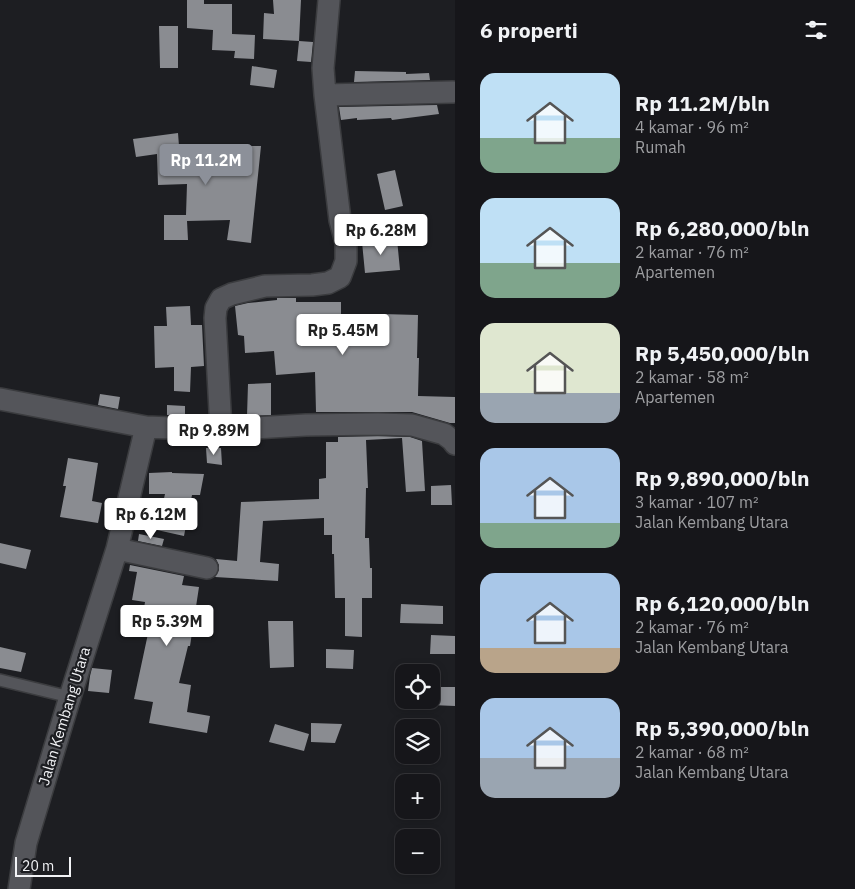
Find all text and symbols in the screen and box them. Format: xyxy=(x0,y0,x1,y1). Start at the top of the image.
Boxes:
text: 6 properti xyxy=(480,16,578,44)
icon: filters xyxy=(802,16,830,44)
text: Rp 11.2M/bln xyxy=(635,89,770,117)
icon: home xyxy=(520,93,580,153)
text: 4 kamar · 96 m² xyxy=(635,117,749,137)
text: Rumah xyxy=(635,137,686,157)
pin: Rp 11.2M xyxy=(154,144,258,186)
text: Rp 11.2M xyxy=(170,150,242,170)
pin: Rp 6.28M xyxy=(329,214,433,256)
text: Rp 6,280,000/bln xyxy=(635,214,809,242)
icon: home xyxy=(520,218,580,278)
text: Rp 6.28M xyxy=(345,220,417,240)
text: 2 kamar · 76 m² xyxy=(635,242,749,262)
text: Apartemen xyxy=(635,262,715,282)
pin: Rp 5.45M xyxy=(291,314,395,356)
text: Rp 5.45M xyxy=(307,320,379,340)
text: Rp 5,450,000/bln xyxy=(635,339,809,367)
icon: home xyxy=(520,343,580,403)
text: 2 kamar · 58 m² xyxy=(635,367,749,387)
text: Apartemen xyxy=(635,387,715,407)
pin: Rp 9.89M xyxy=(162,414,266,456)
text: Rp 9.89M xyxy=(178,420,250,440)
text: Rp 9,890,000/bln xyxy=(635,464,809,492)
icon: home xyxy=(520,468,580,528)
text: 3 kamar · 107 m² xyxy=(635,492,759,512)
pin: Rp 6.12M xyxy=(99,498,203,540)
text: Rp 6.12M xyxy=(115,504,187,524)
text: Jalan Kembang Utara xyxy=(635,512,788,532)
text: Rp 6,120,000/bln xyxy=(635,589,809,617)
icon: home xyxy=(520,593,580,653)
pin: Rp 5.39M xyxy=(115,604,219,647)
text: Rp 5.39M xyxy=(131,611,203,631)
text: 2 kamar · 76 m² xyxy=(635,617,749,637)
text: Jalan Kembang Utara xyxy=(635,637,788,657)
street label: Jalan Kembang Utara xyxy=(34,644,94,788)
map controls xyxy=(395,664,440,874)
button: locate xyxy=(395,664,440,709)
text: Rp 5,390,000/bln xyxy=(635,714,809,742)
icon: home xyxy=(520,718,580,778)
button: layers xyxy=(395,719,440,764)
text: 2 kamar · 68 m² xyxy=(635,742,749,762)
text: Jalan Kembang Utara xyxy=(635,762,788,782)
button: + xyxy=(395,774,440,819)
button: − xyxy=(395,829,440,874)
scale bar xyxy=(15,854,71,877)
text: 20 m xyxy=(22,857,54,875)

